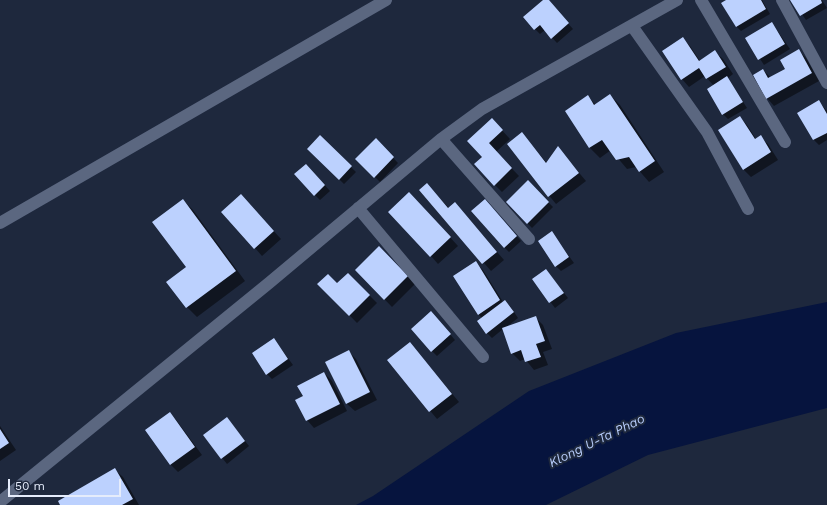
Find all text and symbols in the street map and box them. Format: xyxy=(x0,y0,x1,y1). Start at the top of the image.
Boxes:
water label: Klong U-Ta Phao xyxy=(547,411,647,471)
scale bar xyxy=(10,471,123,497)
text: 50 m xyxy=(15,479,45,493)

